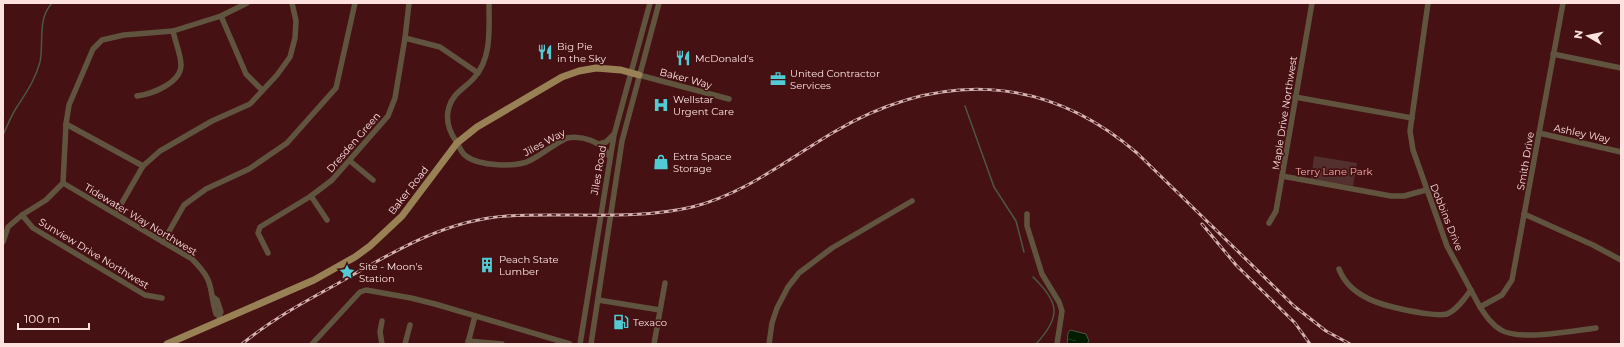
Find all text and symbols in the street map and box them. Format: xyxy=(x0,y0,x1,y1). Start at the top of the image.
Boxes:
north arrow xyxy=(1568,16,1608,56)
text: N xyxy=(1571,29,1586,40)
place label: Big Pie in the Sky xyxy=(557,40,606,65)
restaurant icon: Big Pie in the Sky xyxy=(536,43,554,61)
restaurant icon: McDonald's xyxy=(674,49,692,67)
place label: McDonald's xyxy=(695,52,754,65)
street label: Maple Drive Northwest xyxy=(1269,55,1300,171)
street label: Baker Way xyxy=(658,65,714,92)
place label: United Contractor Services xyxy=(790,67,880,92)
office icon: United Contractor Services xyxy=(769,70,787,88)
place label: Wellstar Urgent Care xyxy=(673,93,734,118)
hospital icon: Wellstar Urgent Care xyxy=(652,96,670,114)
street label: Dresden Green xyxy=(324,109,383,175)
street label: Ashley Way xyxy=(1553,121,1612,146)
street label: Jiles Way xyxy=(520,126,568,159)
street label: Smith Drive xyxy=(1514,131,1537,191)
street label: Jiles Road xyxy=(588,144,609,197)
place label: Extra Space Storage xyxy=(673,150,731,175)
shop icon: Extra Space Storage xyxy=(652,153,670,171)
street label: Baker Road xyxy=(385,163,431,217)
park label: Terry Lane Park xyxy=(1295,165,1373,178)
street label: Tidewater Way Northwest xyxy=(82,181,200,258)
street label: Dobbins Drive xyxy=(1427,182,1466,253)
street label: Sunview Drive Northwest xyxy=(36,215,151,292)
place label: Peach State Lumber xyxy=(499,253,559,278)
building icon: Peach State Lumber xyxy=(478,256,496,274)
place label: Site - Moon's Station xyxy=(359,260,423,285)
place icon: Site - Moon's Station xyxy=(338,263,356,281)
scale bar xyxy=(18,305,89,331)
text: 100 m xyxy=(24,311,60,326)
fuel station icon: Texaco xyxy=(612,313,630,331)
place label: Texaco xyxy=(633,316,667,329)

